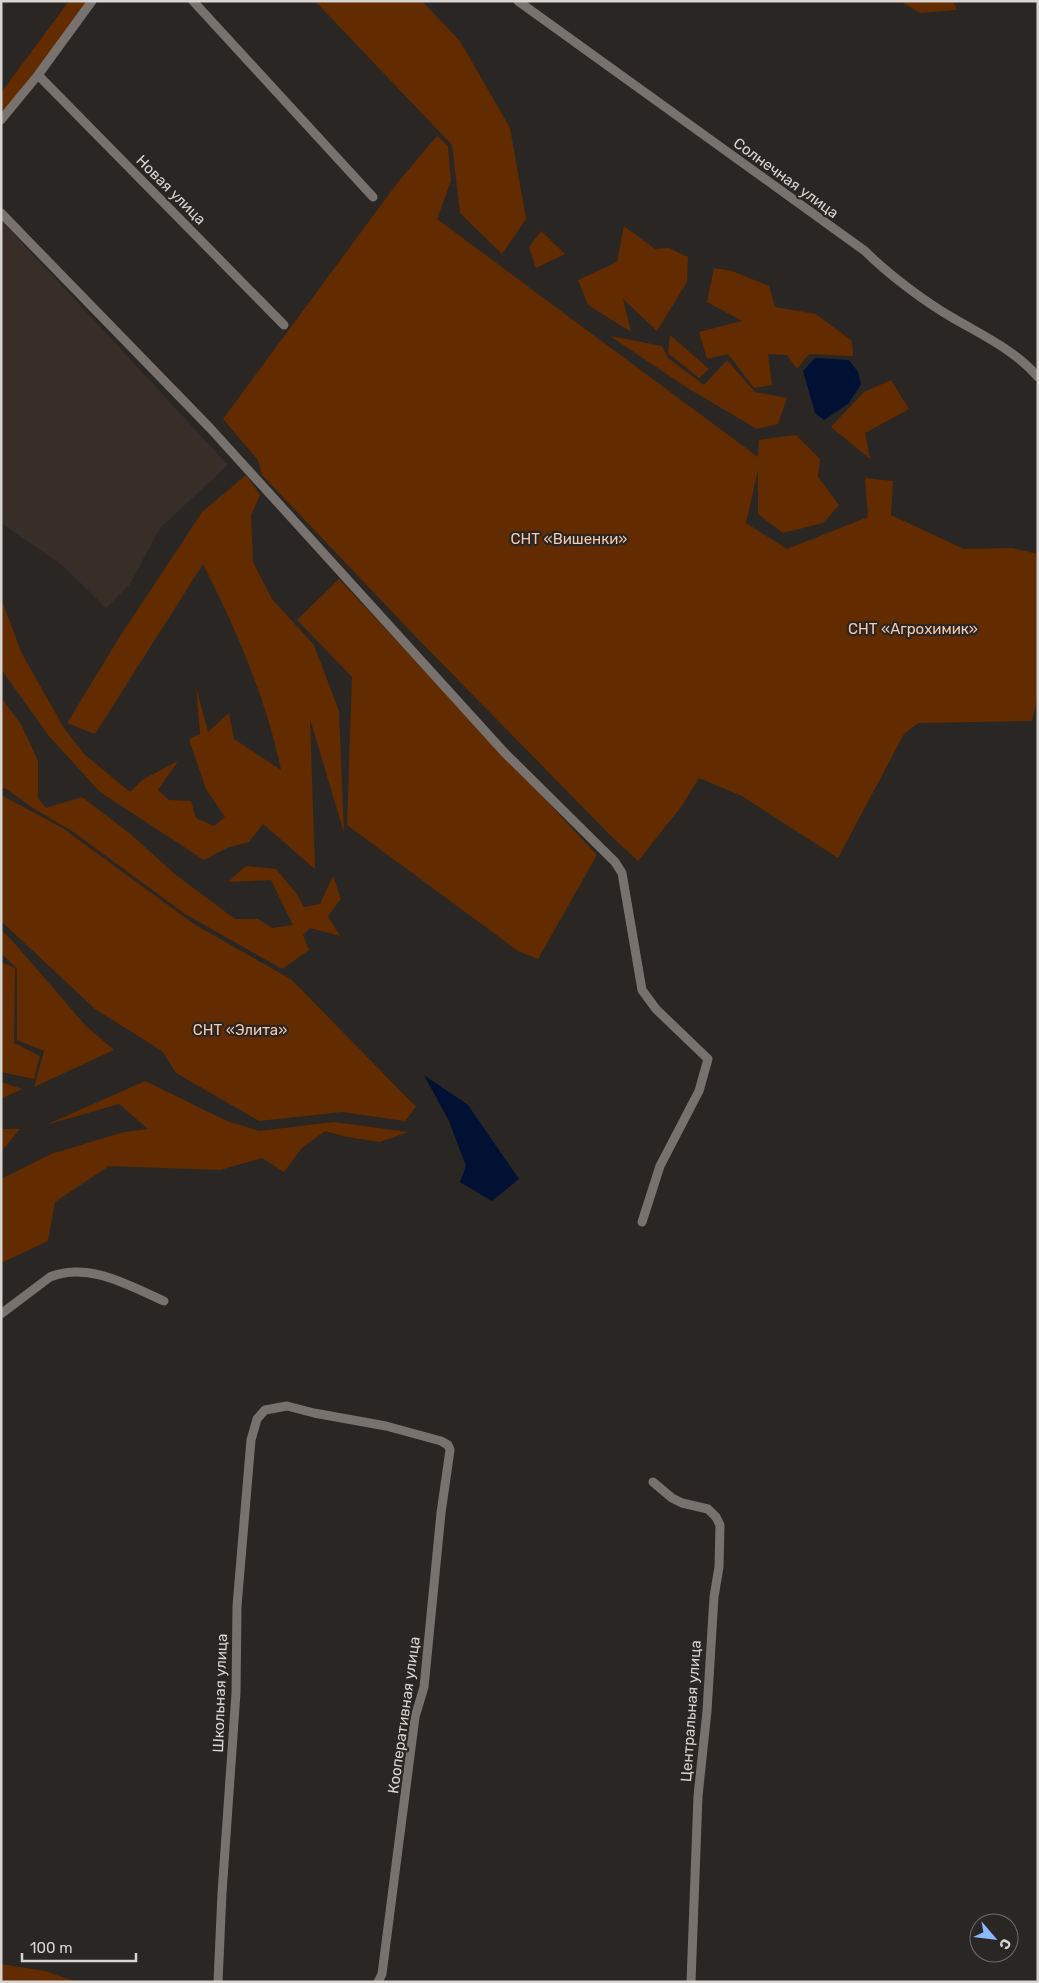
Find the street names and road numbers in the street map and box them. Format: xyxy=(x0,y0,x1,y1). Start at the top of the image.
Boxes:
street label: Солнечная улица xyxy=(730,134,842,222)
street label: Новая улица xyxy=(132,151,210,229)
street label: Школьная улица xyxy=(209,1633,231,1753)
street label: Кооперативная улица xyxy=(384,1635,424,1795)
street label: Центральная улица xyxy=(677,1640,705,1782)

